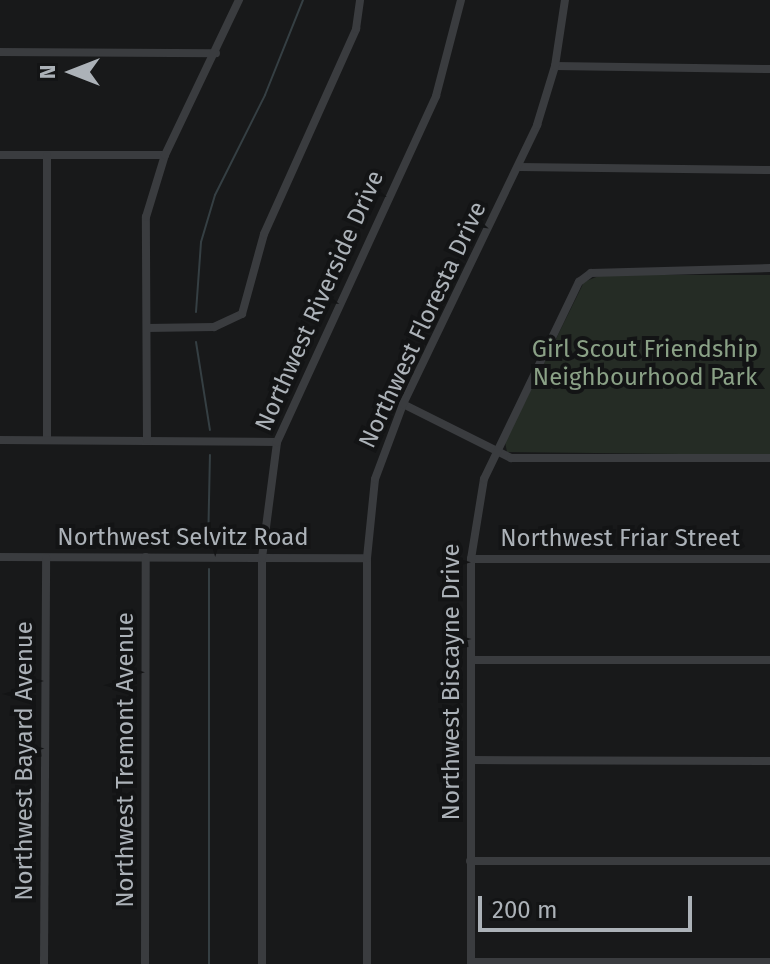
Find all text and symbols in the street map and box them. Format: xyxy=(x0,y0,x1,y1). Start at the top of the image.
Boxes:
north arrow xyxy=(32,32,112,112)
text: N xyxy=(34,65,61,79)
street label: Northwest Riverside Drive xyxy=(250,166,390,436)
street label: Northwest Floresta Drive xyxy=(353,197,493,453)
park label: Girl Scout Friendship Neighbourhood Park xyxy=(532,336,758,392)
street label: Northwest Selvitz Road xyxy=(57,524,309,552)
street label: Northwest Friar Street xyxy=(500,525,740,553)
street label: Northwest Biscayne Drive xyxy=(438,543,466,821)
street label: Northwest Tremont Avenue xyxy=(112,612,140,908)
street label: Northwest Bayard Avenue xyxy=(11,621,39,901)
scale bar xyxy=(482,880,696,930)
text: 200 m xyxy=(492,896,558,924)

